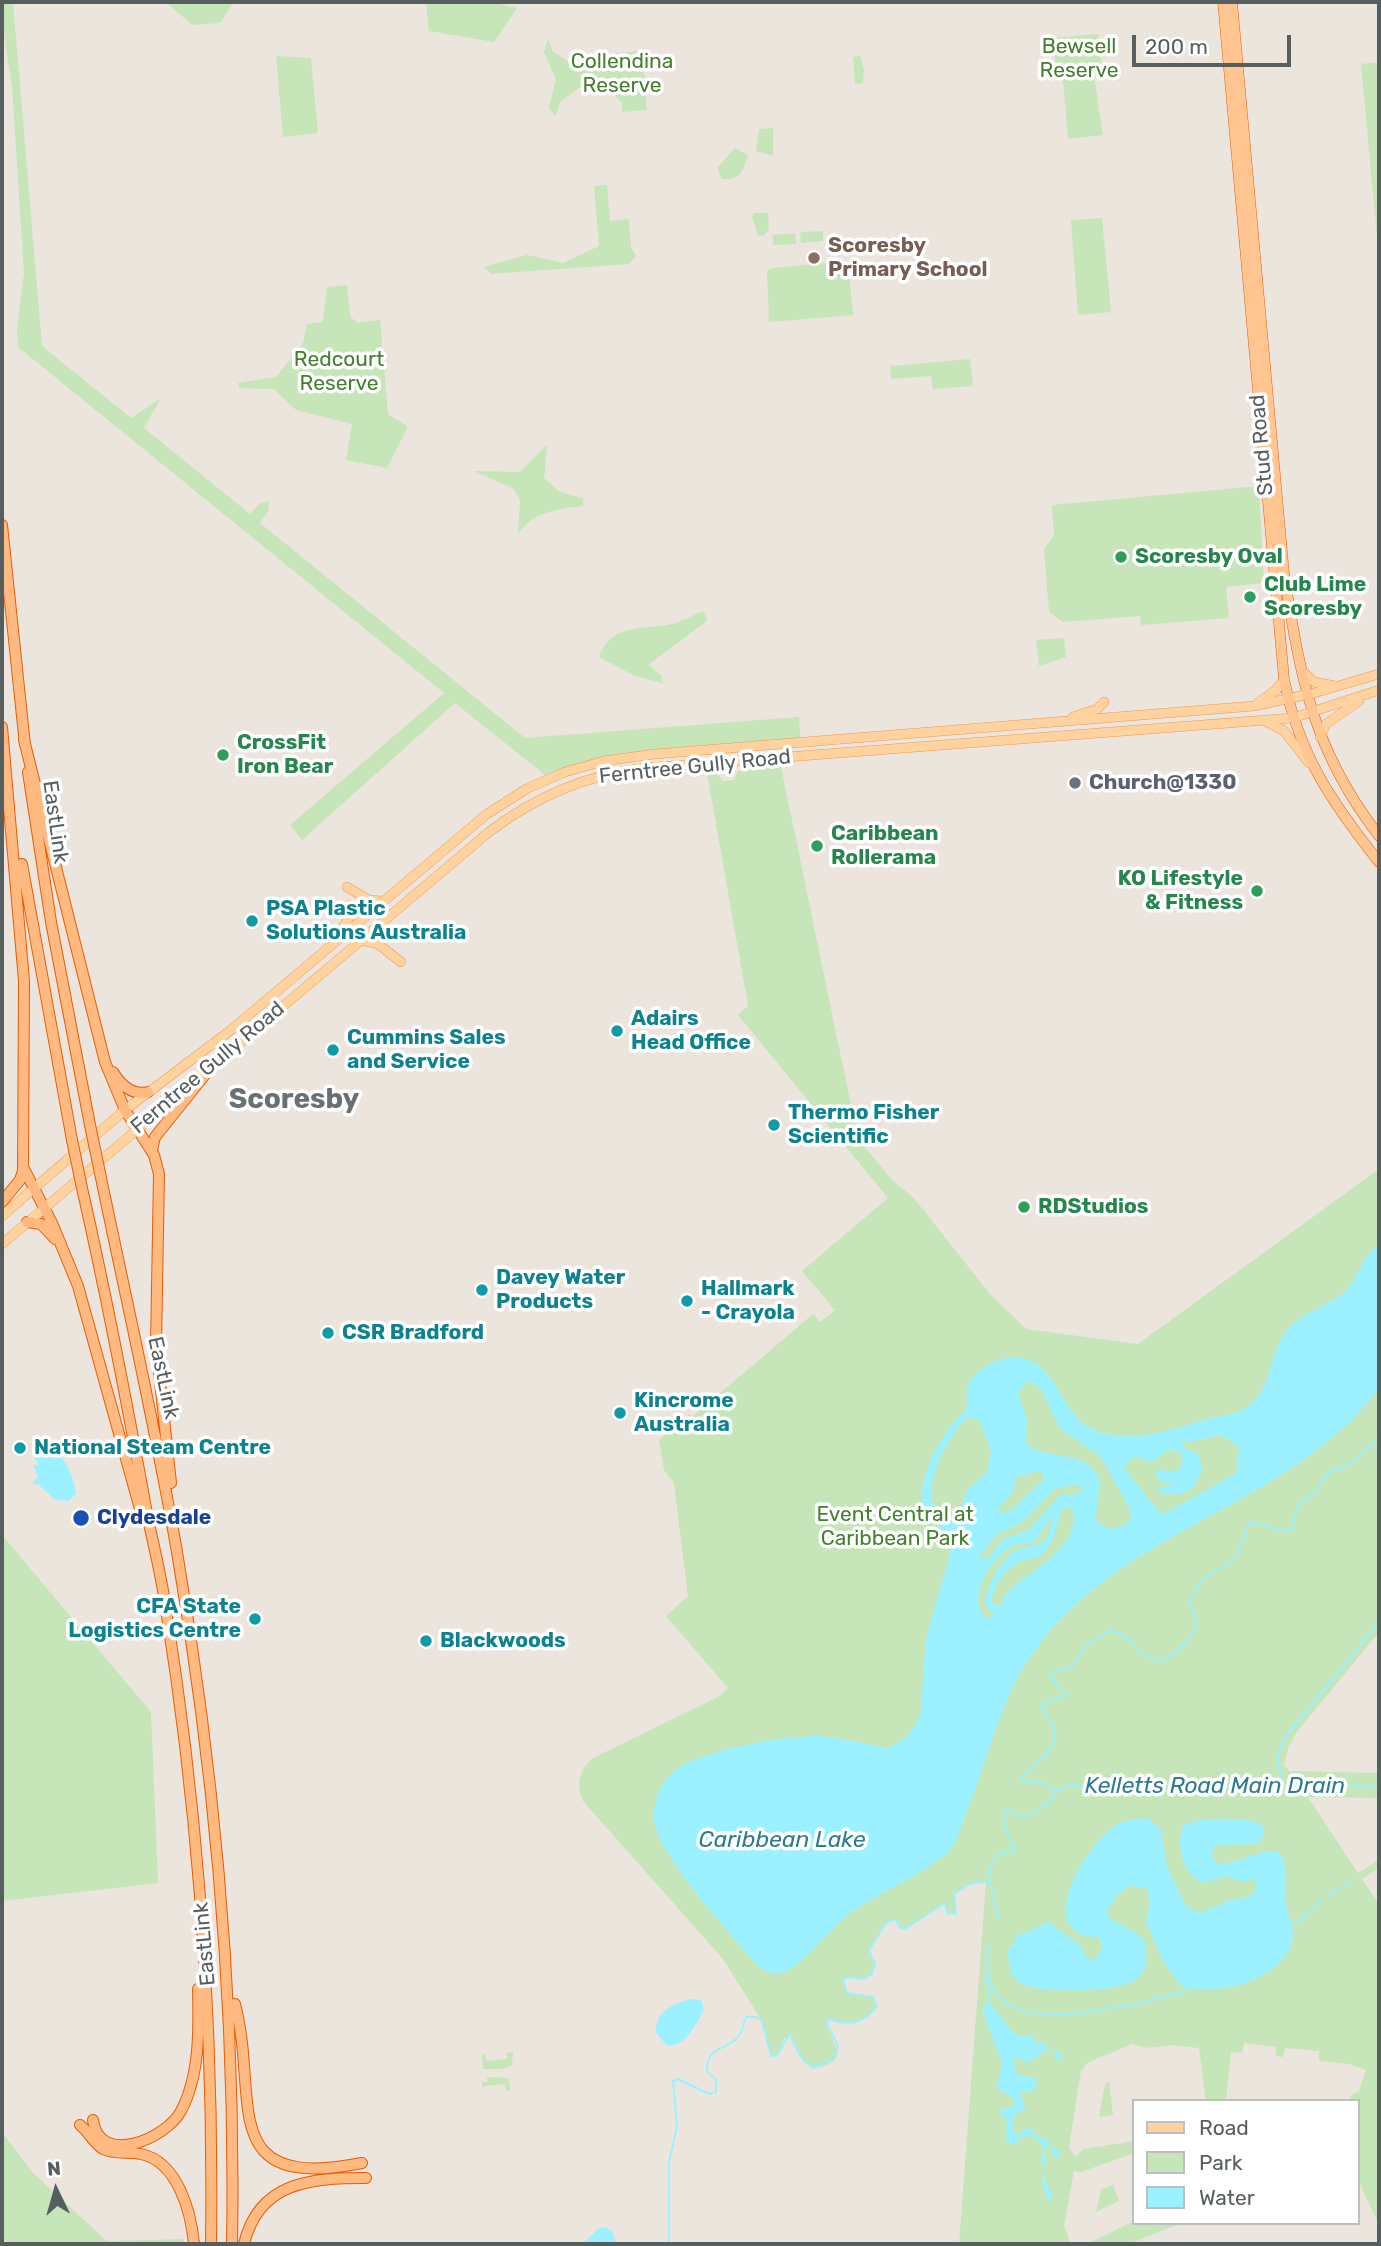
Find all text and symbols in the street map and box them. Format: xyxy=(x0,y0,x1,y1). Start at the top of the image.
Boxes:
scale bar xyxy=(1136,21,1295,65)
park label: Bewsell Reserve xyxy=(1040,34,1118,84)
text: 200 m xyxy=(1145,34,1208,59)
park label: Collendina Reserve xyxy=(571,49,673,99)
place label: Scoresby Primary School xyxy=(828,233,988,283)
marker: Scoresby Primary School xyxy=(806,250,822,266)
park label: Redcourt Reserve xyxy=(294,347,384,397)
street label: Stud Road xyxy=(1245,393,1279,497)
place label: Scoresby Oval xyxy=(1135,544,1283,570)
marker: Scoresby Oval xyxy=(1113,549,1129,565)
place label: Club Lime Scoresby xyxy=(1264,572,1366,622)
marker: Club Lime Scoresby xyxy=(1242,589,1258,605)
place label: CrossFit Iron Bear xyxy=(237,730,333,780)
street label: Ferntree Gully Road xyxy=(598,744,792,790)
marker: CrossFit Iron Bear xyxy=(215,747,231,763)
place label: Church@1330 xyxy=(1089,770,1236,796)
marker: Church@1330 xyxy=(1067,775,1083,791)
street label: EastLink xyxy=(37,779,73,865)
place label: Caribbean Rollerama xyxy=(831,821,939,871)
marker: Caribbean Rollerama xyxy=(809,838,825,854)
place label: KO Lifestyle & Fitness xyxy=(1118,866,1243,916)
marker: KO Lifestyle & Fitness xyxy=(1249,883,1265,899)
place label: PSA Plastic Solutions Australia xyxy=(266,896,466,946)
marker: PSA Plastic Solutions Australia xyxy=(244,913,260,929)
street label: Ferntree Gully Road xyxy=(126,996,290,1140)
place label: Adairs Head Office xyxy=(631,1006,751,1056)
marker: Adairs Head Office xyxy=(609,1023,625,1039)
place label: Cummins Sales and Service xyxy=(347,1025,506,1075)
marker: Cummins Sales and Service xyxy=(325,1042,341,1058)
district label: Scoresby xyxy=(229,1083,359,1117)
place label: Thermo Fisher Scientific xyxy=(788,1100,939,1150)
marker: Thermo Fisher Scientific xyxy=(766,1117,782,1133)
place label: RDStudios xyxy=(1038,1194,1148,1220)
marker: RDStudios xyxy=(1016,1199,1032,1215)
place label: Davey Water Products xyxy=(496,1265,625,1315)
place label: Hallmark - Crayola xyxy=(701,1276,795,1326)
marker: Davey Water Products xyxy=(474,1282,490,1298)
marker: Hallmark - Crayola xyxy=(679,1293,695,1309)
place label: CSR Bradford xyxy=(342,1320,484,1346)
marker: CSR Bradford xyxy=(320,1325,336,1341)
street label: EastLink xyxy=(142,1334,184,1422)
place label: Kincrome Australia xyxy=(634,1388,734,1438)
marker: Kincrome Australia xyxy=(612,1405,628,1421)
place label: National Steam Centre xyxy=(34,1435,271,1461)
marker: National Steam Centre xyxy=(12,1440,28,1456)
park label: Event Central at Caribbean Park xyxy=(816,1502,974,1552)
place label: Clydesdale xyxy=(97,1505,211,1531)
marker: Clydesdale xyxy=(71,1508,91,1528)
place label: CFA State Logistics Centre xyxy=(68,1594,241,1644)
marker: CFA State Logistics Centre xyxy=(247,1611,263,1627)
place label: Blackwoods xyxy=(440,1628,566,1654)
marker: Blackwoods xyxy=(418,1633,434,1649)
water label: Kelletts Road Main Drain xyxy=(1085,1772,1345,1800)
water label: Caribbean Lake xyxy=(699,1826,865,1854)
street label: EastLink xyxy=(189,1901,221,1987)
legend xyxy=(1132,2099,1360,2225)
text: Road xyxy=(1199,2115,1249,2140)
text: Park xyxy=(1199,2150,1243,2175)
north arrow xyxy=(21,2155,91,2225)
text: N xyxy=(46,2157,62,2181)
text: Water xyxy=(1199,2185,1255,2210)

